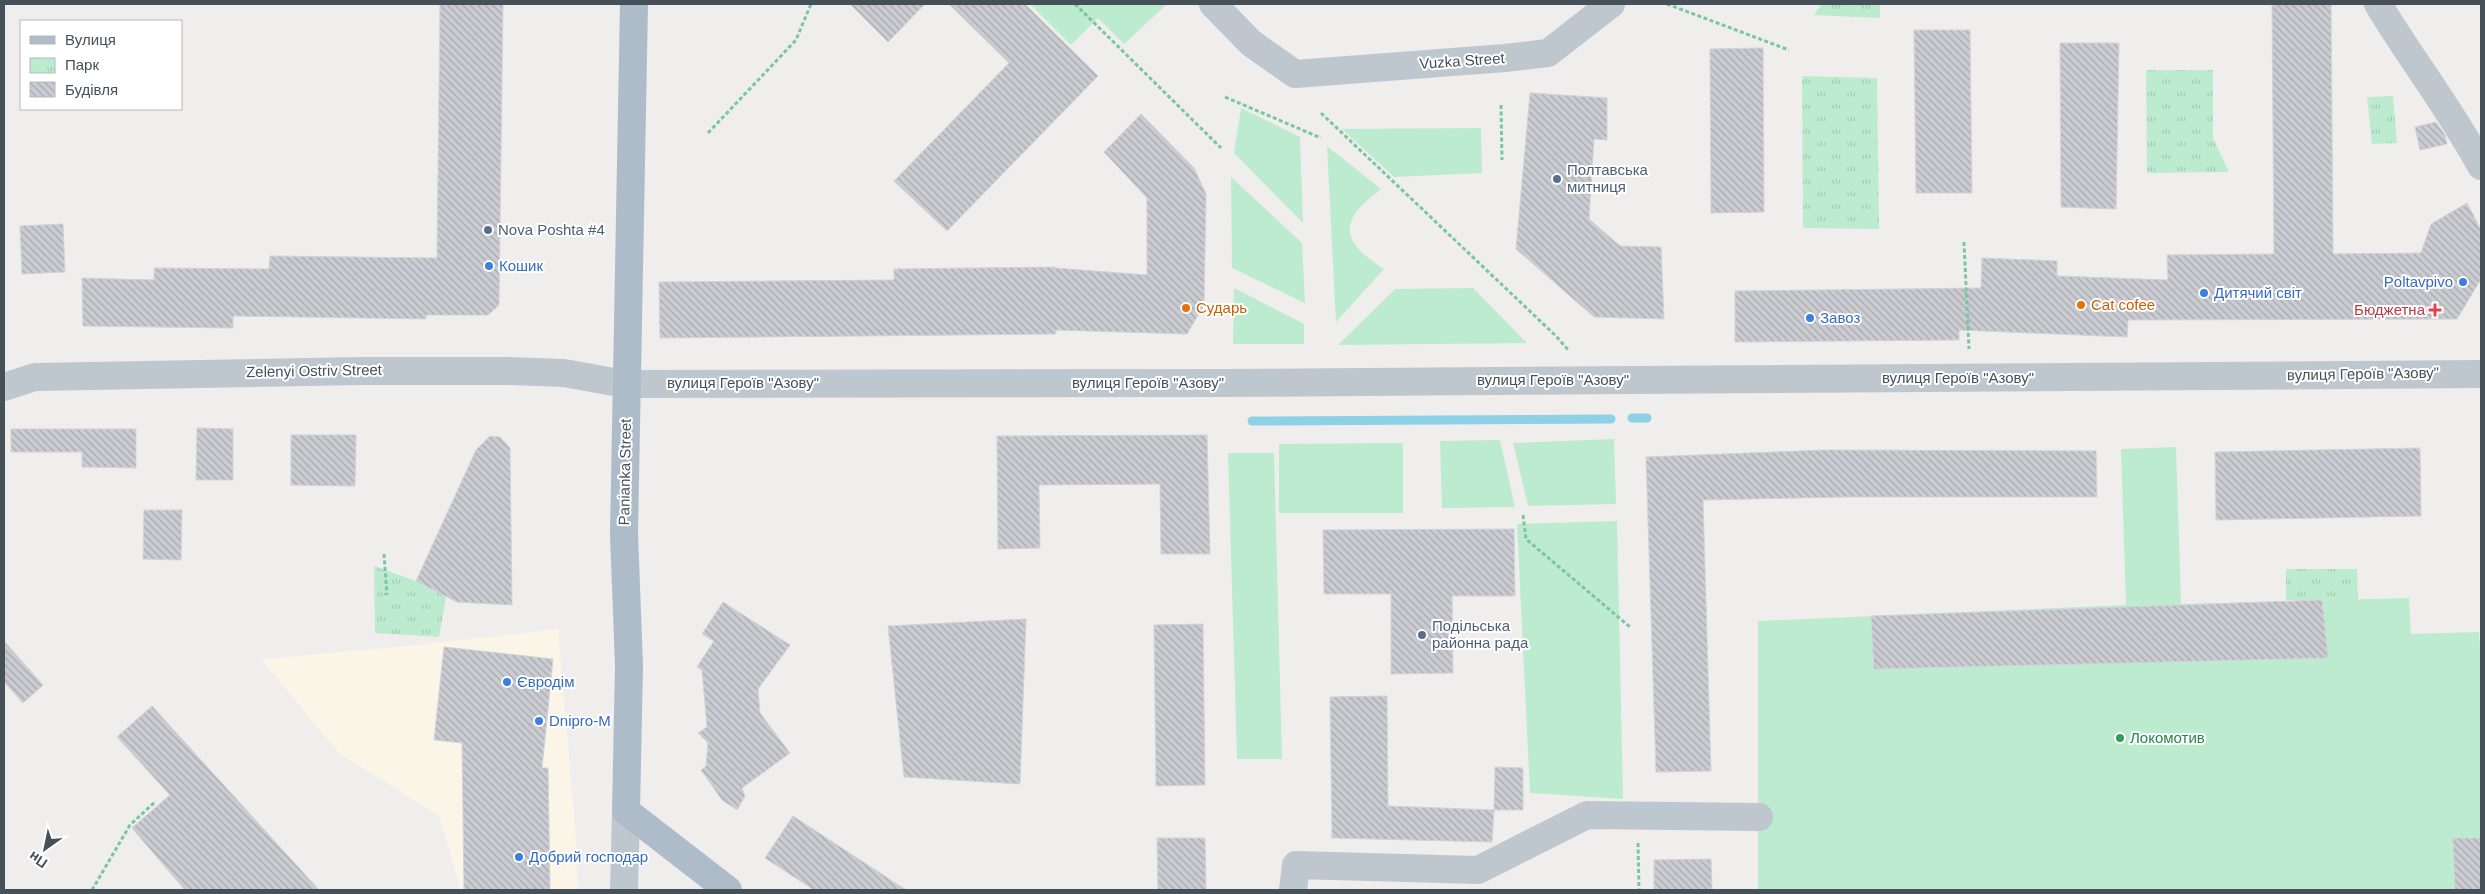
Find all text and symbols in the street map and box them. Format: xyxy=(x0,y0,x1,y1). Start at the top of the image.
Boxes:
legend xyxy=(20,20,182,110)
text: Вулиця xyxy=(65,31,116,48)
street label: Vuzka Street xyxy=(1419,49,1506,72)
text: Парк xyxy=(65,56,99,73)
text: Будівля xyxy=(65,81,118,98)
place label: Полтавська митниця xyxy=(1567,161,1649,195)
marker: Полтавська митниця xyxy=(1551,173,1563,185)
place label: Nova Poshta #4 xyxy=(498,221,605,238)
marker: Nova Poshta #4 xyxy=(482,224,494,236)
place label: Кошик xyxy=(499,257,543,274)
marker: Кошик xyxy=(483,260,495,272)
place label: Poltavpivo xyxy=(2384,273,2453,290)
marker: Poltavpivo xyxy=(2457,276,2469,288)
place label: Дитячий світ xyxy=(2214,284,2302,301)
marker: Дитячий світ xyxy=(2198,287,2210,299)
place label: Cat cofee xyxy=(2091,296,2155,313)
place label: Сударь xyxy=(1196,299,1247,316)
marker: Cat cofee xyxy=(2075,299,2087,311)
place label: Бюджетна xyxy=(2354,301,2426,318)
marker: Сударь xyxy=(1180,302,1192,314)
marker: Бюджетна xyxy=(2429,304,2441,316)
place label: Завоз xyxy=(1820,309,1860,326)
marker: Завоз xyxy=(1804,312,1816,324)
street label: Zelenyi Ostriv Street xyxy=(246,361,383,380)
street label: вулиця Героїв "Азову" xyxy=(2287,364,2439,383)
street label: вулиця Героїв "Азову" xyxy=(1882,369,2034,386)
street label: вулиця Героїв "Азову" xyxy=(1477,371,1629,388)
street label: вулиця Героїв "Азову" xyxy=(667,374,819,391)
street label: вулиця Героїв "Азову" xyxy=(1072,374,1224,391)
street label: Panianka Street xyxy=(615,418,634,526)
place label: Подільська районна рада xyxy=(1432,617,1529,651)
marker: Подільська районна рада xyxy=(1416,629,1428,641)
place label: Євродім xyxy=(517,673,575,690)
marker: Євродім xyxy=(501,676,513,688)
place label: Dnipro-M xyxy=(549,712,611,729)
marker: Dnipro-M xyxy=(533,715,545,727)
place label: Локомотив xyxy=(2130,729,2205,746)
marker: Локомотив xyxy=(2114,732,2126,744)
north arrow xyxy=(20,824,70,874)
text: Пн xyxy=(26,848,50,872)
place label: Добрий господар xyxy=(529,848,648,865)
marker: Добрий господар xyxy=(513,851,525,863)

